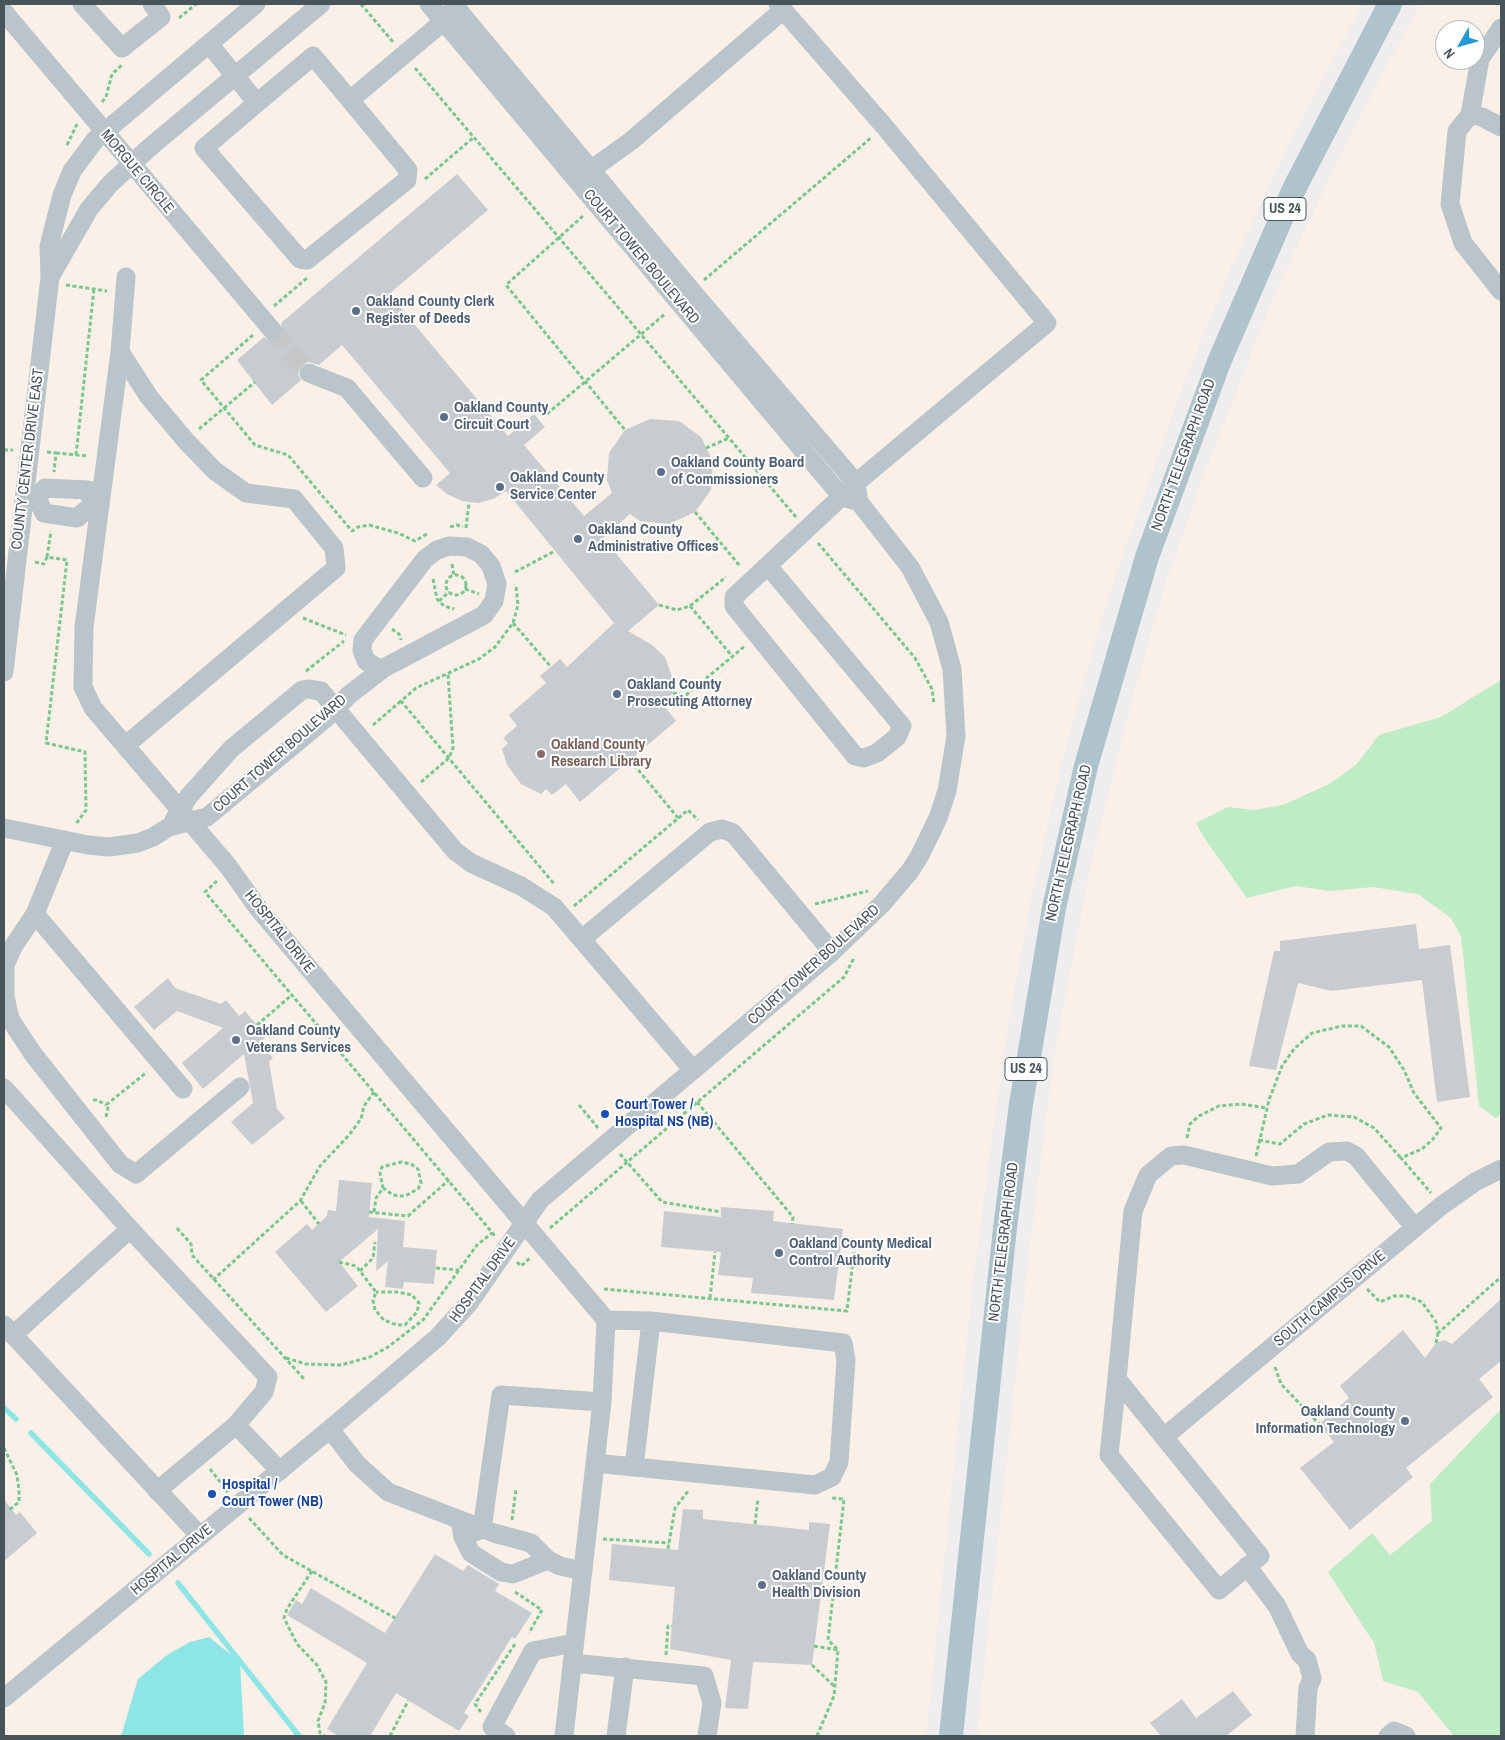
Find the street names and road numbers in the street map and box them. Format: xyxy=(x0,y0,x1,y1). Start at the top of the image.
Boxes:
street label: MORGUE CIRCLE xyxy=(97,126,177,218)
street label: COURT TOWER BOULEVARD xyxy=(579,186,703,328)
road number: US 24 xyxy=(1264,198,1306,220)
street label: COUNTY CENTER DRIVE EAST xyxy=(8,367,48,551)
street label: NORTH TELEGRAPH ROAD xyxy=(1148,377,1220,533)
street label: COURT TOWER BOULEVARD xyxy=(210,691,350,817)
street label: NORTH TELEGRAPH ROAD xyxy=(1042,763,1096,923)
street label: HOSPITAL DRIVE xyxy=(240,887,318,977)
street label: COURT TOWER BOULEVARD xyxy=(744,901,884,1029)
road number: US 24 xyxy=(1005,1058,1047,1080)
street label: NORTH TELEGRAPH ROAD xyxy=(985,1161,1023,1323)
street label: HOSPITAL DRIVE xyxy=(446,1234,520,1326)
street label: SOUTH CAMPUS DRIVE xyxy=(1271,1247,1389,1351)
street label: HOSPITAL DRIVE xyxy=(128,1521,216,1599)

